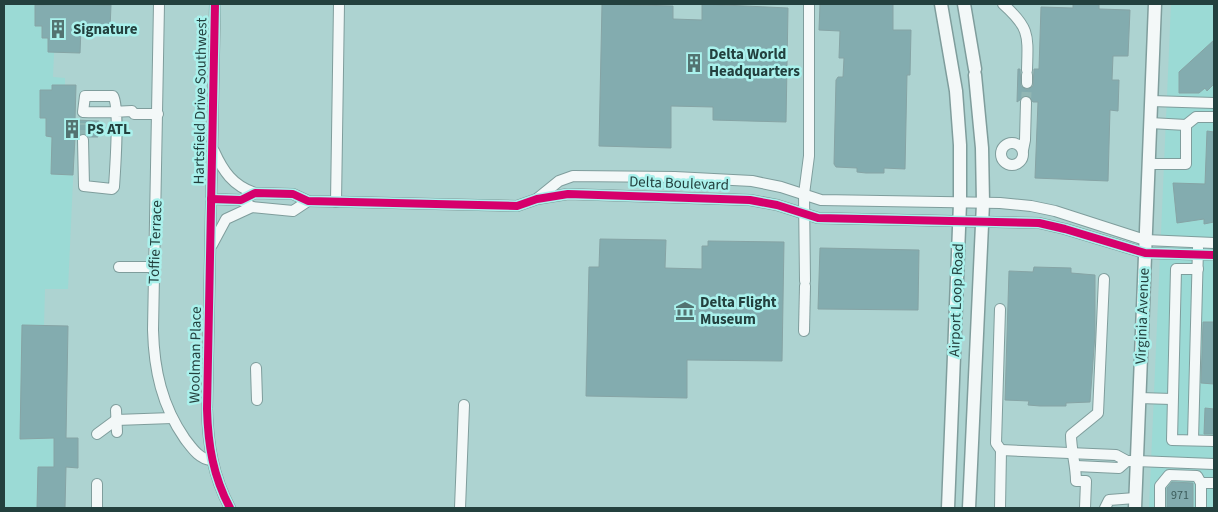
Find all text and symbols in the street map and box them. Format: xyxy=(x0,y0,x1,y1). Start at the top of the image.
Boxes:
street label: Hartsfield Drive Southwest xyxy=(189,17,212,185)
building icon: Signature xyxy=(47,18,69,40)
place label: Signature xyxy=(73,19,138,40)
place label: Delta World Headquarters xyxy=(709,44,800,82)
building icon: Delta World Headquarters xyxy=(683,52,705,74)
building icon: PS ATL xyxy=(61,118,83,140)
place label: PS ATL xyxy=(87,119,131,140)
street label: Delta Boulevard xyxy=(629,171,729,196)
street label: Toffie Terrace xyxy=(144,200,167,284)
street label: Airport Loop Road xyxy=(944,243,969,357)
street label: Virginia Avenue xyxy=(1130,267,1155,365)
place label: Delta Flight Museum xyxy=(700,292,777,330)
museum icon: Delta Flight Museum xyxy=(674,300,696,322)
street label: Woolman Place xyxy=(184,306,207,404)
house number: 971 xyxy=(1171,487,1189,504)

